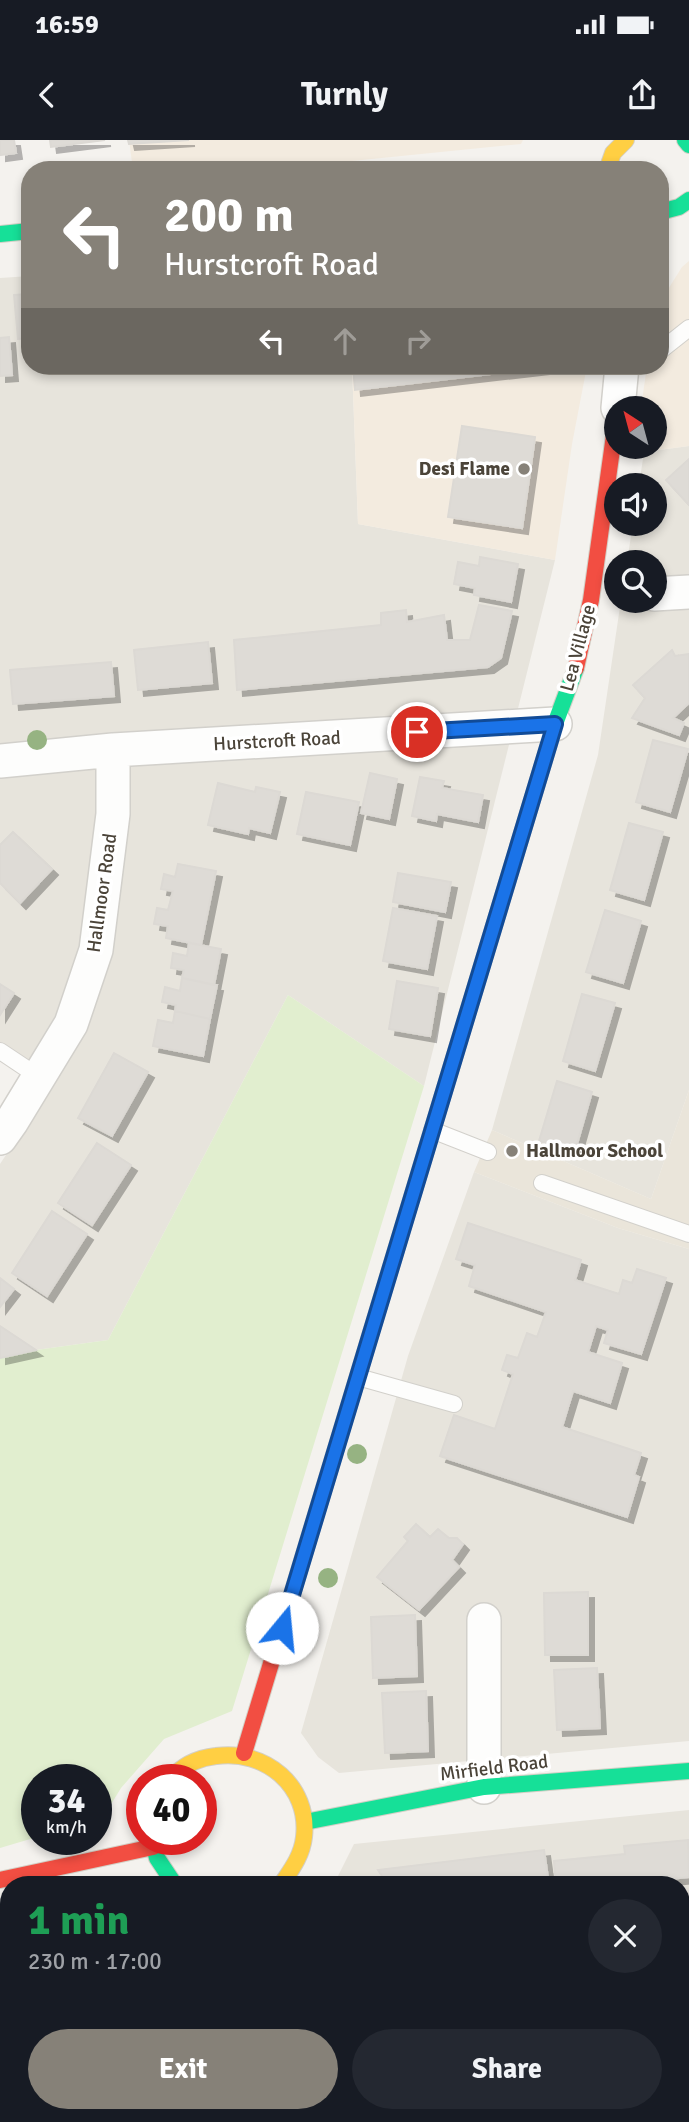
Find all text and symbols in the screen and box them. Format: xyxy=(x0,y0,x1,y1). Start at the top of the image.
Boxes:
text: 16:59 xyxy=(35,9,99,41)
text: Turnly xyxy=(301,75,388,114)
icon: back xyxy=(28,76,66,114)
icon: share xyxy=(623,76,661,114)
text: 200 m xyxy=(164,185,294,245)
icon: left xyxy=(49,189,140,280)
text: Hurstcroft Road xyxy=(164,245,379,284)
icon: left xyxy=(253,322,291,360)
icon: ahead xyxy=(326,322,364,360)
icon: right xyxy=(399,322,437,360)
north arrow xyxy=(604,396,667,458)
map controls xyxy=(604,396,667,613)
place label: Desi Flame xyxy=(419,457,510,481)
marker: Desi Flame xyxy=(516,461,532,477)
button: sound xyxy=(604,473,667,536)
button: search xyxy=(604,550,667,613)
street label: Lea Village xyxy=(555,602,601,694)
pin xyxy=(387,702,447,762)
icon: arrive xyxy=(398,713,436,751)
street label: Hurstcroft Road xyxy=(213,726,341,756)
street label: Hallmoor Road xyxy=(82,832,122,954)
place label: Hallmoor School xyxy=(526,1139,663,1163)
marker: Hallmoor School xyxy=(504,1143,520,1159)
position arrow xyxy=(245,1591,319,1665)
street label: Mirfield Road xyxy=(438,1749,550,1787)
speed limit sign: 40 xyxy=(126,1764,217,1855)
text: 34 xyxy=(48,1779,85,1822)
text: km/h xyxy=(46,1816,87,1838)
text: 1 min xyxy=(28,1895,129,1946)
button: close xyxy=(588,1899,662,1973)
text: 230 m · 17:00 xyxy=(28,1947,162,1976)
button: Exit xyxy=(28,2029,338,2109)
button: Share xyxy=(352,2029,662,2109)

